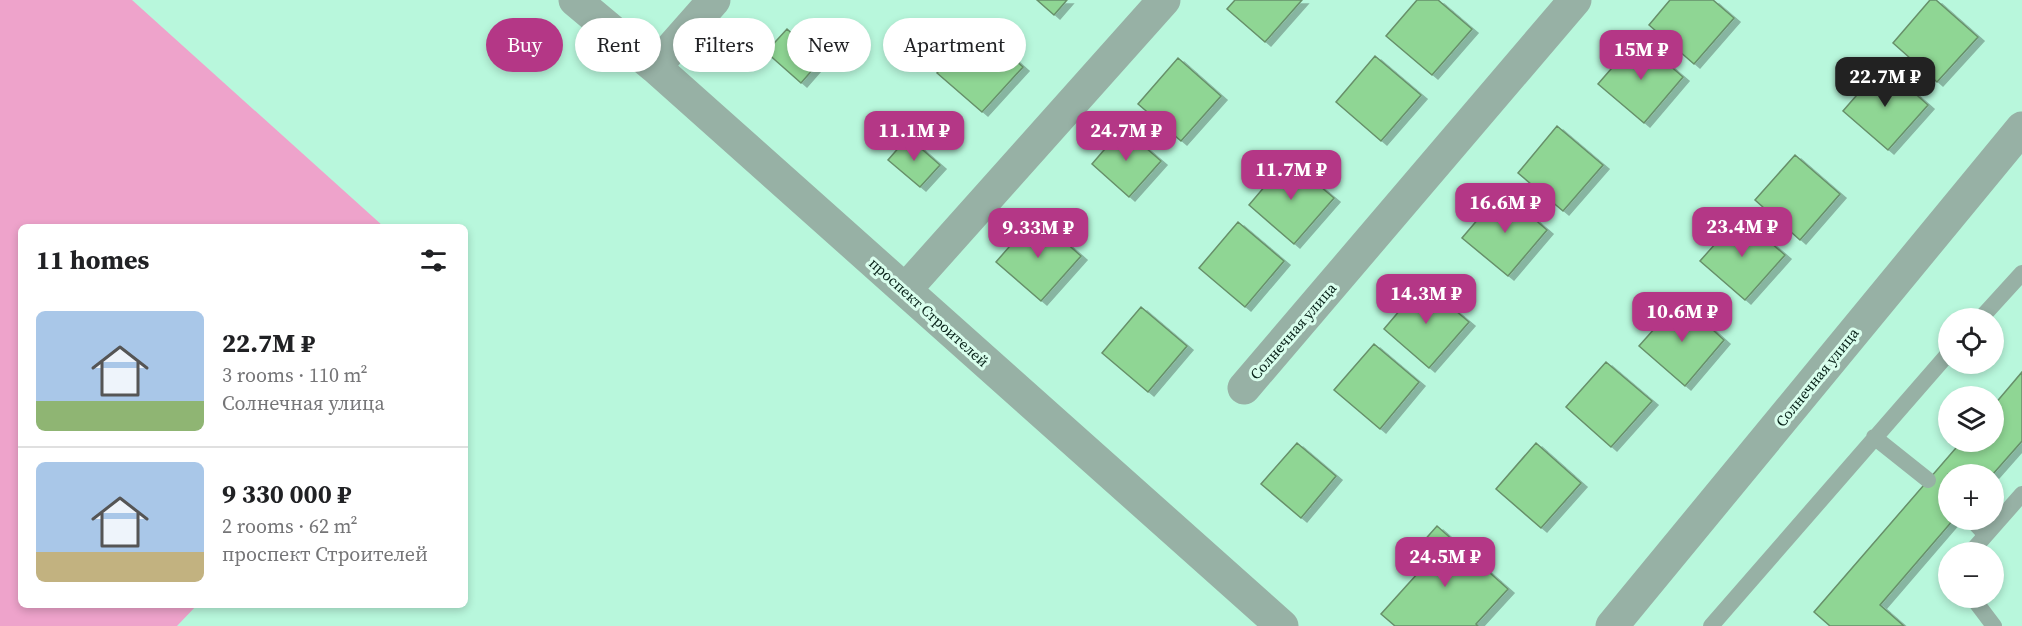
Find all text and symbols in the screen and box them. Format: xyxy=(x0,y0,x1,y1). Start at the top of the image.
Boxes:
chip: Buy xyxy=(486,18,563,72)
chip: Rent xyxy=(575,18,661,72)
chip: Filters xyxy=(673,18,775,72)
chip: New xyxy=(787,18,871,72)
chip: Apartment xyxy=(883,18,1026,72)
pin: 15M ₽ xyxy=(1599,30,1683,81)
text: 15M ₽ xyxy=(1614,35,1668,63)
pin: 22.7M ₽ xyxy=(1830,57,1940,108)
text: 22.7M ₽ xyxy=(1849,62,1921,90)
pin: 11.1M ₽ xyxy=(859,111,969,162)
pin: 24.7M ₽ xyxy=(1071,111,1181,162)
text: 11.1M ₽ xyxy=(878,116,950,144)
text: 24.7M ₽ xyxy=(1090,116,1162,144)
pin: 11.7M ₽ xyxy=(1236,150,1346,201)
text: 11.7M ₽ xyxy=(1255,155,1327,183)
pin: 16.6M ₽ xyxy=(1450,183,1560,234)
text: 16.6M ₽ xyxy=(1469,188,1541,216)
pin: 23.4M ₽ xyxy=(1687,207,1797,258)
pin: 9.33M ₽ xyxy=(983,208,1093,259)
text: 23.4M ₽ xyxy=(1706,212,1778,240)
text: 9.33M ₽ xyxy=(1002,213,1074,241)
text: 11 homes xyxy=(36,242,149,278)
icon: filters xyxy=(417,244,450,277)
street label: проспект Строителей xyxy=(865,253,994,372)
pin: 14.3M ₽ xyxy=(1371,274,1481,325)
street label: Солнечная улица xyxy=(1245,278,1341,384)
text: 14.3M ₽ xyxy=(1390,279,1462,307)
pin: 10.6M ₽ xyxy=(1627,292,1737,343)
text: 10.6M ₽ xyxy=(1646,297,1718,325)
map controls xyxy=(1938,308,2004,608)
button: locate xyxy=(1938,308,2004,374)
street label: Солнечная улица xyxy=(1770,323,1864,431)
text: 22.7M ₽ xyxy=(222,325,315,361)
icon: home xyxy=(84,335,156,407)
text: 3 rooms · 110 m² xyxy=(222,361,368,389)
button: layers xyxy=(1938,386,2004,452)
text: Солнечная улица xyxy=(222,389,385,417)
button: + xyxy=(1938,464,2004,530)
text: 9 330 000 ₽ xyxy=(222,476,351,512)
icon: home xyxy=(84,486,156,558)
text: 2 rooms · 62 m² xyxy=(222,512,358,540)
pin: 24.5M ₽ xyxy=(1390,537,1500,588)
text: проспект Строителей xyxy=(222,540,428,568)
text: 24.5M ₽ xyxy=(1409,542,1481,570)
button: − xyxy=(1938,542,2004,608)

